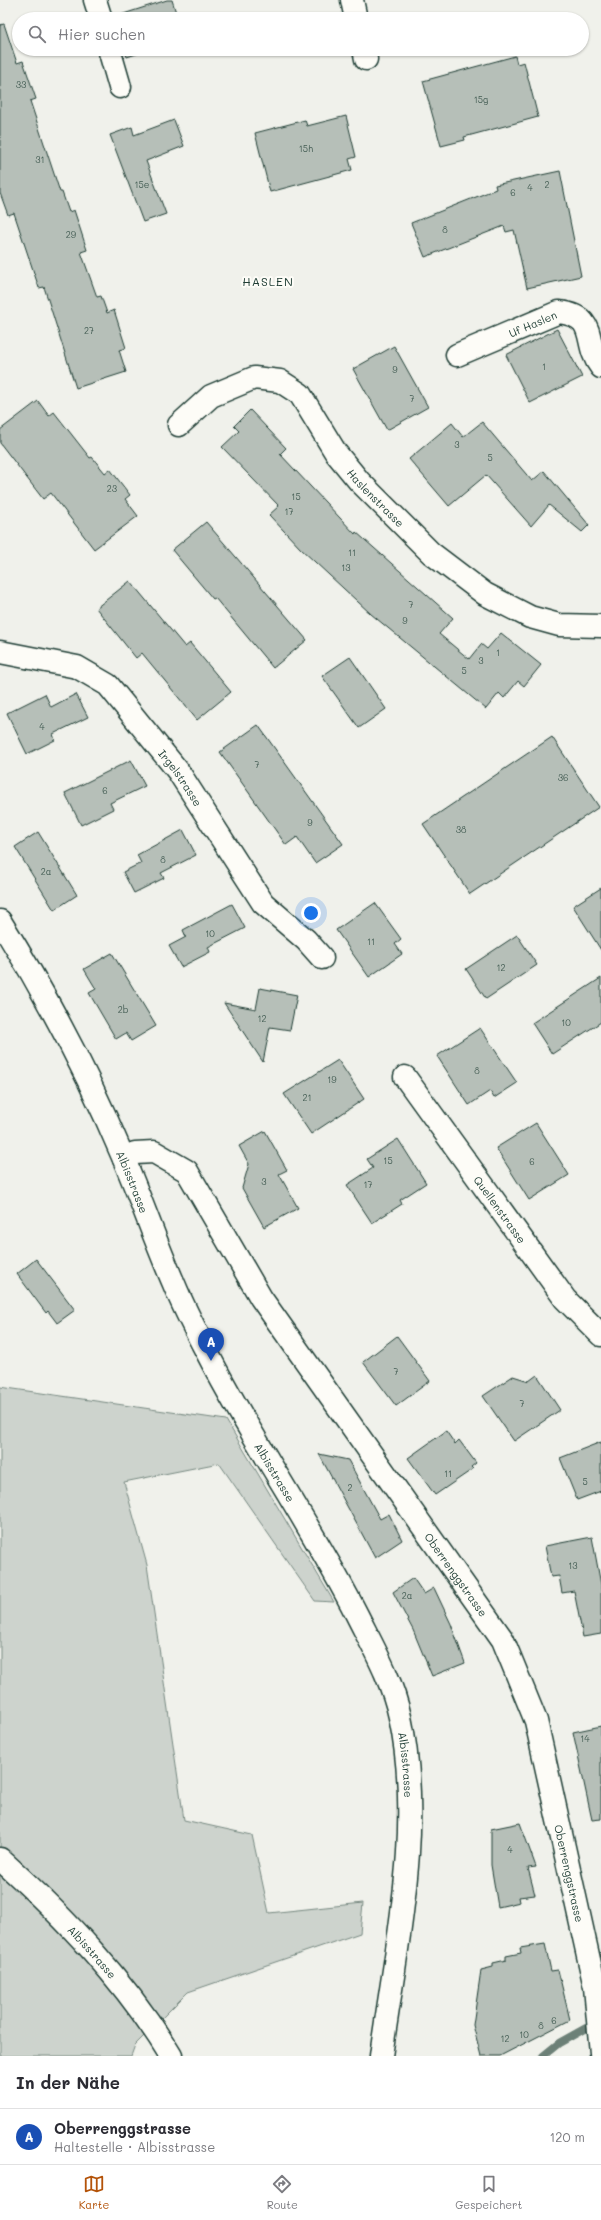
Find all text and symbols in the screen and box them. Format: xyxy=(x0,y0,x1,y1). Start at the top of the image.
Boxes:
search box xyxy=(12,12,589,56)
icon: search xyxy=(26,23,48,45)
text: Hier suchen xyxy=(58,24,145,44)
house number: 33 xyxy=(16,79,26,90)
house number: 15g xyxy=(474,94,488,105)
house number: 15h xyxy=(299,143,313,154)
house number: 31 xyxy=(35,154,45,165)
house number: 15e xyxy=(135,179,149,190)
house number: 2 xyxy=(544,179,550,190)
house number: 4 xyxy=(527,182,533,193)
house number: 6 xyxy=(510,187,516,198)
house number: 8 xyxy=(442,224,448,235)
house number: 29 xyxy=(66,229,77,240)
district label: HASLEN xyxy=(242,273,294,289)
street label: Uf Haslen xyxy=(506,306,559,340)
house number: 27 xyxy=(84,325,94,336)
house number: 1 xyxy=(542,361,546,372)
house number: 9 xyxy=(392,364,398,375)
house number: 7 xyxy=(409,393,415,404)
house number: 3 xyxy=(454,439,460,450)
house number: 5 xyxy=(487,452,493,463)
street label: Haslenstrasse xyxy=(344,465,408,530)
house number: 23 xyxy=(107,483,117,494)
house number: 15 xyxy=(291,491,301,502)
house number: 17 xyxy=(284,506,294,517)
house number: 11 xyxy=(348,547,356,558)
house number: 13 xyxy=(341,562,351,573)
house number: 7 xyxy=(408,599,414,610)
house number: 9 xyxy=(402,615,408,626)
house number: 1 xyxy=(496,647,500,658)
house number: 3 xyxy=(478,655,484,666)
house number: 5 xyxy=(461,665,467,676)
house number: 4 xyxy=(39,721,45,732)
street label: Irgelstrasse xyxy=(156,746,206,809)
house number: 7 xyxy=(254,759,260,770)
house number: 36 xyxy=(558,772,568,783)
house number: 6 xyxy=(102,785,108,796)
house number: 9 xyxy=(307,817,313,828)
house number: 38 xyxy=(456,824,467,835)
house number: 8 xyxy=(160,854,166,865)
house number: 2a xyxy=(41,866,52,877)
your location xyxy=(301,903,321,923)
house number: 10 xyxy=(205,928,215,939)
house number: 11 xyxy=(367,936,375,947)
house number: 12 xyxy=(496,962,506,973)
house number: 2b xyxy=(118,1004,129,1015)
house number: 12 xyxy=(257,1013,267,1024)
house number: 10 xyxy=(561,1017,571,1028)
house number: 8 xyxy=(474,1065,480,1076)
house number: 19 xyxy=(327,1074,337,1085)
house number: 21 xyxy=(302,1092,312,1103)
street label: Albisstrasse xyxy=(114,1148,152,1215)
house number: 15 xyxy=(383,1155,393,1166)
house number: 6 xyxy=(529,1156,535,1167)
street label: Quellenstrasse xyxy=(471,1172,530,1246)
house number: 3 xyxy=(261,1176,267,1187)
house number: 17 xyxy=(363,1179,373,1190)
pin: A xyxy=(198,1328,224,1361)
house number: 7 xyxy=(393,1366,399,1377)
house number: 7 xyxy=(519,1398,525,1409)
street label: Albisstrasse xyxy=(252,1440,299,1504)
house number: 11 xyxy=(444,1468,452,1479)
house number: 5 xyxy=(582,1476,588,1487)
house number: 2 xyxy=(347,1482,353,1493)
street label: Oberrenggstrasse xyxy=(422,1529,491,1619)
house number: 13 xyxy=(568,1560,578,1571)
house number: 2a xyxy=(402,1590,413,1601)
street label: Albisstrasse xyxy=(396,1731,417,1798)
house number: 14 xyxy=(580,1733,590,1744)
street label: Oberrenggstrasse xyxy=(552,1823,588,1924)
house number: 4 xyxy=(507,1844,513,1855)
street label: Albisstrasse xyxy=(65,1922,120,1981)
house number: 6 xyxy=(551,2015,557,2026)
house number: 8 xyxy=(538,2020,544,2031)
house number: 10 xyxy=(519,2029,529,2040)
house number: 12 xyxy=(500,2033,510,2044)
text: In der Nähe xyxy=(16,2071,120,2093)
text: Oberrenggstrasse xyxy=(54,2118,191,2138)
text: A xyxy=(24,2128,34,2145)
text: 120 m xyxy=(549,2128,585,2145)
text: Haltestelle · Albisstrasse xyxy=(54,2138,215,2155)
tab: Karte xyxy=(79,2173,109,2212)
tab: Route xyxy=(267,2173,298,2212)
tab: Gespeichert xyxy=(455,2173,522,2212)

